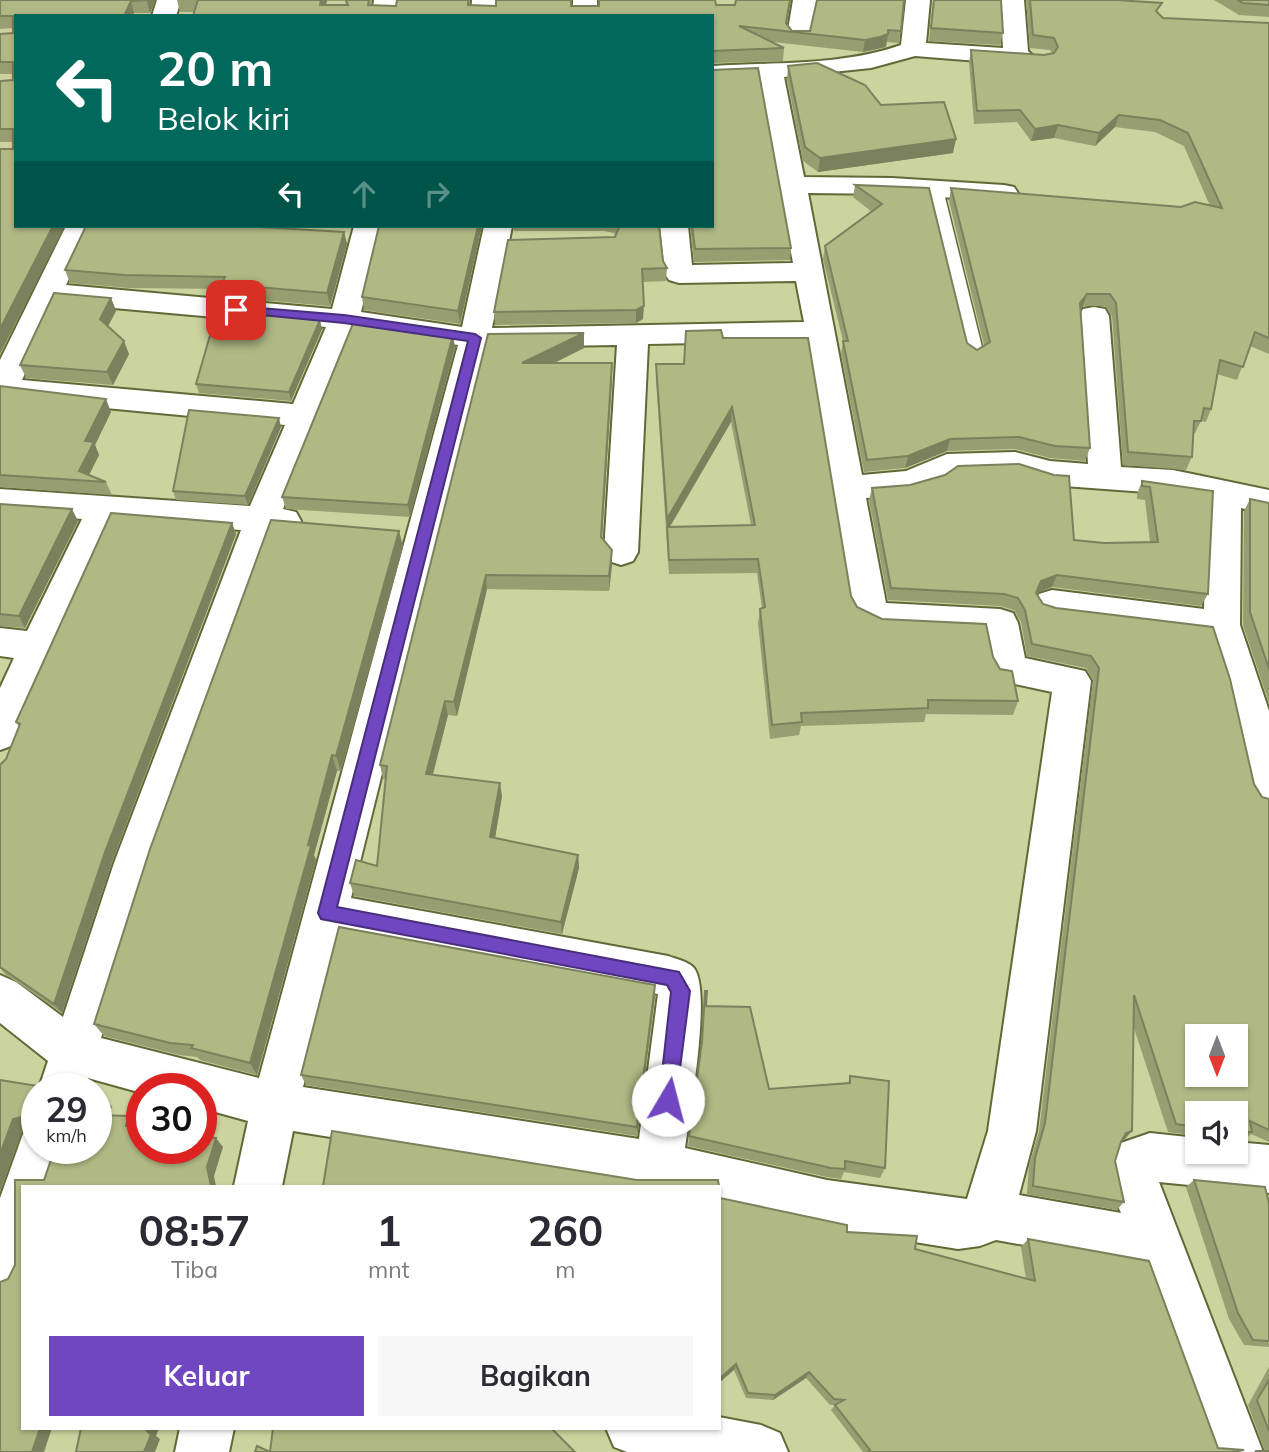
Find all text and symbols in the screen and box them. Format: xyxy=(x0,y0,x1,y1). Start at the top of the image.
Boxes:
text: 20 m xyxy=(157,37,273,98)
icon: left xyxy=(42,42,133,133)
text: Belok kiri xyxy=(157,98,290,138)
icon: left xyxy=(272,175,310,213)
icon: ahead xyxy=(345,175,383,213)
icon: right xyxy=(418,175,456,213)
pin xyxy=(206,280,266,340)
icon: arrive xyxy=(217,291,255,329)
north arrow xyxy=(1185,1024,1248,1087)
map controls xyxy=(1185,1024,1248,1164)
position arrow xyxy=(631,1063,705,1137)
speed limit sign: 30 xyxy=(126,1073,217,1164)
text: 29 xyxy=(45,1087,88,1131)
button: sound xyxy=(1185,1101,1248,1164)
text: km/h xyxy=(46,1124,87,1147)
text: 08:57 xyxy=(139,1204,250,1257)
text: 1 xyxy=(376,1204,401,1257)
text: 260 xyxy=(528,1204,603,1257)
text: Tiba xyxy=(171,1255,218,1284)
text: mnt xyxy=(368,1255,410,1284)
text: m xyxy=(555,1255,575,1284)
button: Keluar xyxy=(49,1336,364,1416)
button: Bagikan xyxy=(378,1336,693,1416)

